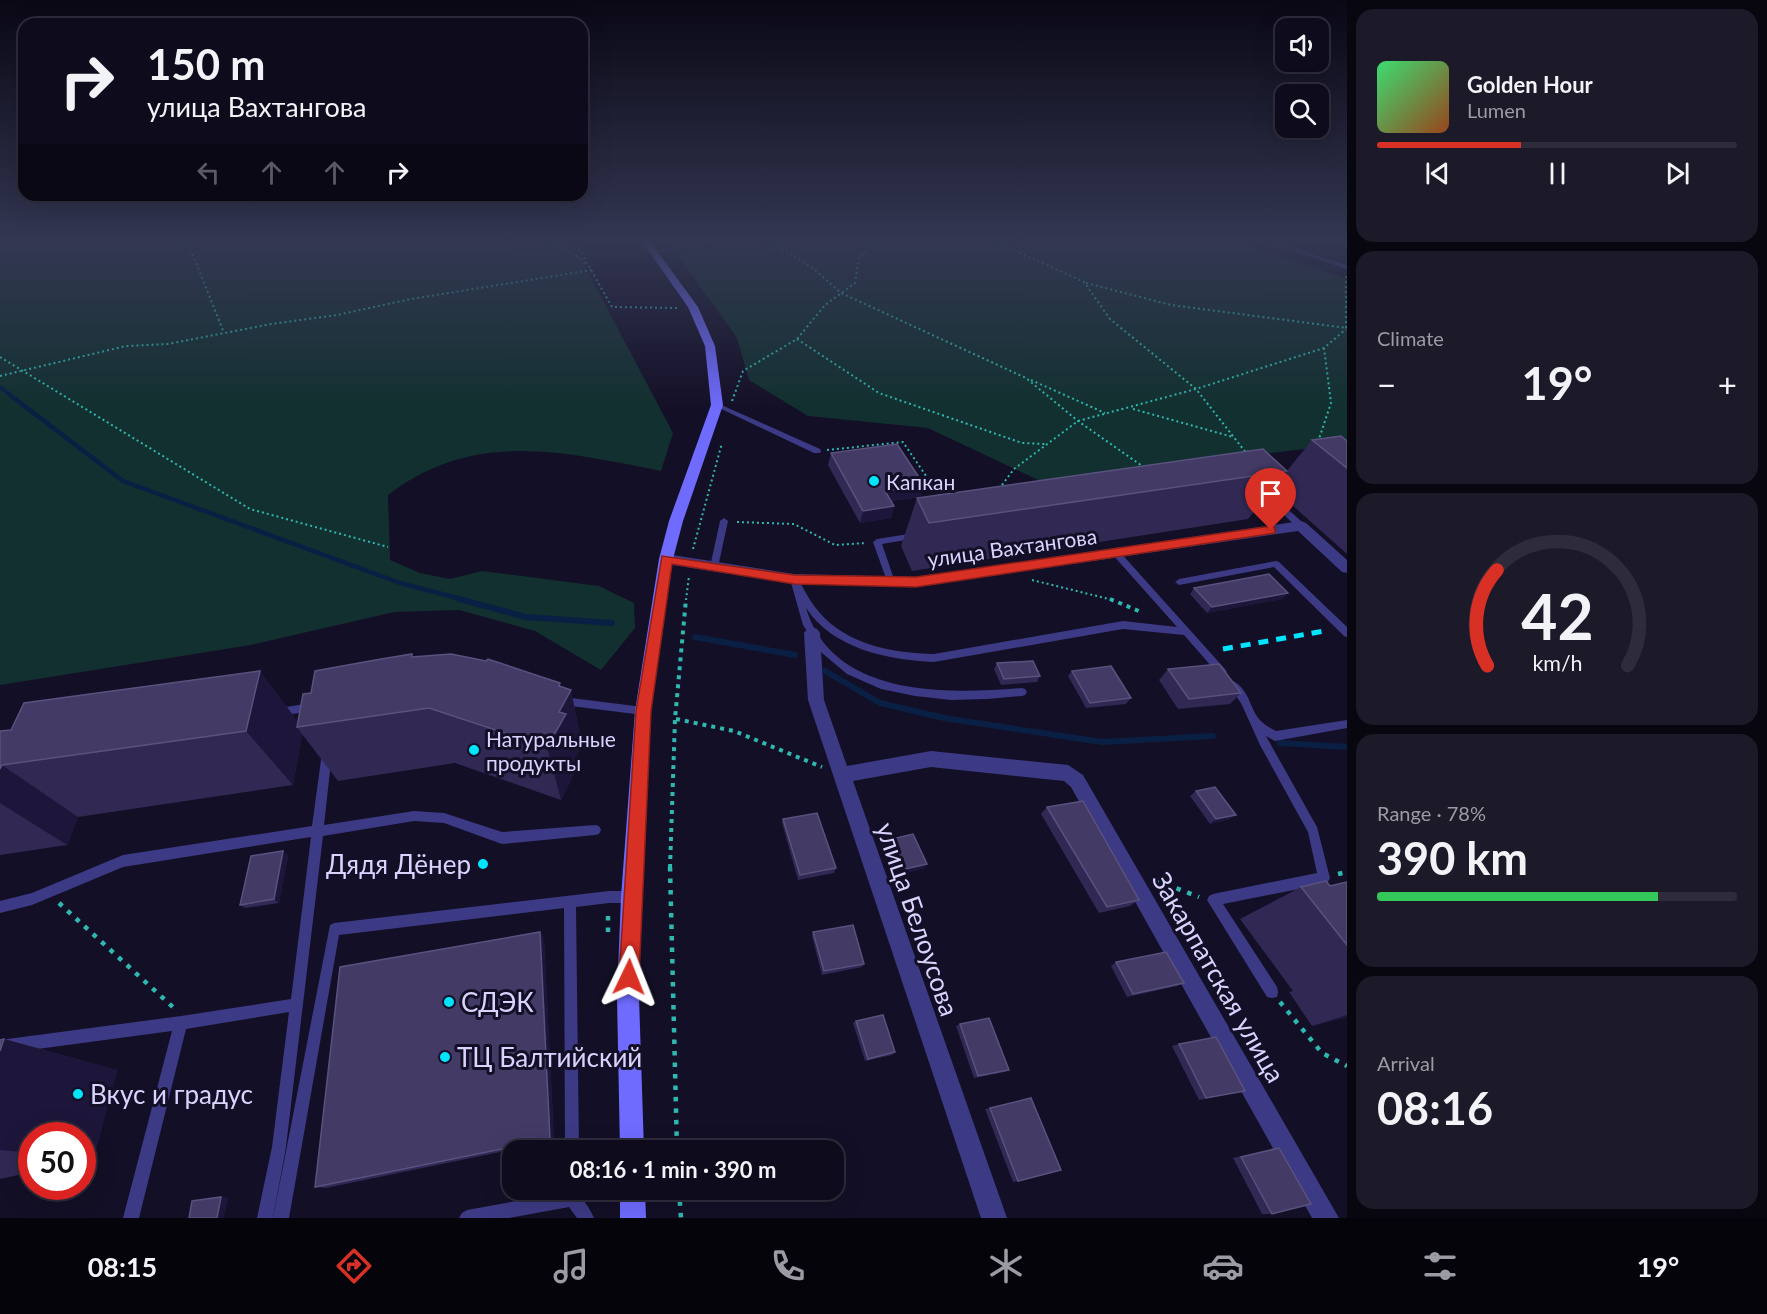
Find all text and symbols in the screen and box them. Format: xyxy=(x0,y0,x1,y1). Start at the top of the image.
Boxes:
map controls xyxy=(1275,18,1329,138)
button: sound xyxy=(1275,18,1329,72)
text: 150 m xyxy=(147,39,265,89)
icon: right xyxy=(48,42,126,120)
text: Golden Hour xyxy=(1467,71,1593,98)
button: search xyxy=(1275,84,1329,138)
text: улица Вахтангова xyxy=(147,90,367,123)
text: Lumen xyxy=(1467,98,1526,122)
icon: left xyxy=(192,156,225,189)
icon: ahead xyxy=(255,156,288,189)
icon: ahead xyxy=(318,156,351,189)
icon: right xyxy=(381,156,414,189)
icon: previous xyxy=(1421,157,1454,190)
icon: pause xyxy=(1541,157,1574,190)
icon: next xyxy=(1661,157,1694,190)
text: Climate xyxy=(1377,326,1444,350)
text: 19° xyxy=(1522,356,1592,410)
text: − xyxy=(1377,364,1396,404)
text: + xyxy=(1718,364,1737,404)
pin xyxy=(1245,468,1296,530)
place label: Капкан xyxy=(886,469,955,494)
marker: Капкан xyxy=(867,474,881,488)
icon: arrive xyxy=(1254,477,1287,510)
street label: улица Вахтангова xyxy=(926,523,1098,571)
text: 42 xyxy=(1521,578,1593,653)
text: km/h xyxy=(1532,650,1582,676)
place label: Натуральные продукты xyxy=(486,726,616,775)
marker: Натуральные продукты xyxy=(467,743,481,757)
text: Range · 78% xyxy=(1377,801,1486,825)
street label: улица Белоусова xyxy=(870,818,966,1020)
text: 390 km xyxy=(1377,831,1528,885)
place label: Дядя Дёнер xyxy=(326,848,471,880)
marker: Дядя Дёнер xyxy=(476,857,490,871)
street label: Закарпатская улица xyxy=(1146,866,1292,1088)
position arrow xyxy=(597,945,661,1009)
place label: СДЭК xyxy=(461,986,534,1018)
marker: СДЭК xyxy=(442,995,456,1009)
place label: ТЦ Балтийский xyxy=(457,1041,642,1073)
marker: ТЦ Балтийский xyxy=(438,1050,452,1064)
text: Arrival xyxy=(1377,1051,1435,1075)
place label: Вкус и градус xyxy=(90,1078,253,1110)
text: 08:16 xyxy=(1377,1081,1493,1135)
marker: Вкус и градус xyxy=(71,1087,85,1101)
speed limit sign: 50 xyxy=(18,1122,96,1200)
text: 08:16 · 1 min · 390 m xyxy=(570,1156,776,1183)
icon: directions xyxy=(333,1245,375,1287)
icon: music xyxy=(550,1245,592,1287)
icon: phone xyxy=(767,1245,809,1287)
icon: climate xyxy=(985,1245,1027,1287)
icon: car xyxy=(1202,1245,1244,1287)
icon: filters xyxy=(1419,1245,1461,1287)
text: 08:15 xyxy=(88,1250,157,1283)
text: 19° xyxy=(1637,1250,1679,1283)

